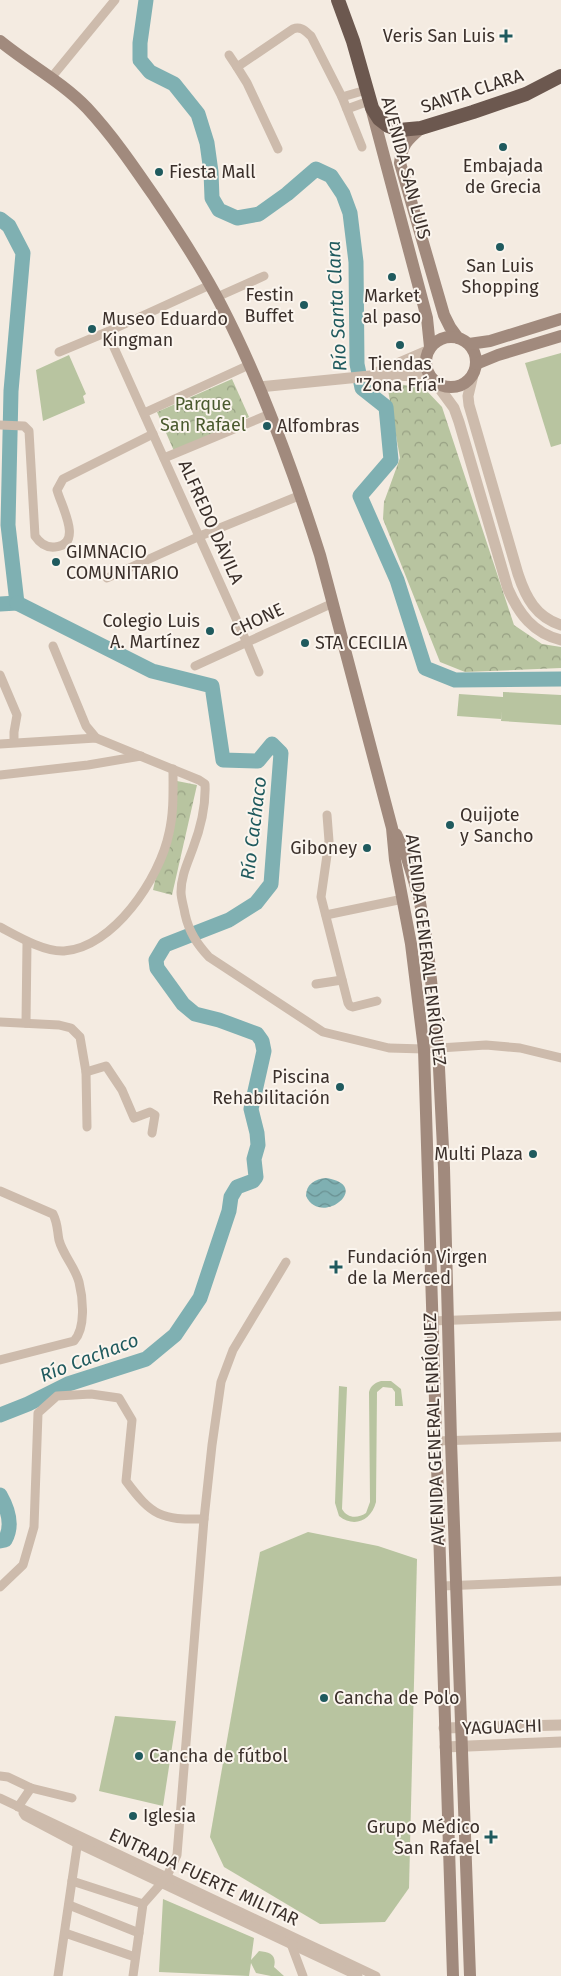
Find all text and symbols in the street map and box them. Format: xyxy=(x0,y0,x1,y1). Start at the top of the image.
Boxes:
place label: Veris San Luis xyxy=(383,25,495,47)
marker: Veris San Luis xyxy=(499,29,513,43)
street label: SANTA CLARA xyxy=(418,64,527,118)
street label: AVENIDA SAN LUIS xyxy=(376,94,436,242)
marker: Embajada de Grecia xyxy=(497,141,509,153)
place label: Embajada de Grecia xyxy=(463,155,543,198)
place label: Fiesta Mall xyxy=(169,161,256,183)
marker: Fiesta Mall xyxy=(153,166,165,178)
water label: Río Santa Clara xyxy=(322,240,351,372)
marker: San Luis Shopping xyxy=(494,241,506,253)
place label: San Luis Shopping xyxy=(461,255,539,298)
marker: Market al paso xyxy=(386,271,398,283)
place label: Festin Buffet xyxy=(244,284,295,327)
place label: Market al paso xyxy=(363,285,421,328)
marker: Festin Buffet xyxy=(298,299,310,311)
place label: Museo Eduardo Kingman xyxy=(102,308,228,351)
marker: Museo Eduardo Kingman xyxy=(86,323,98,335)
marker: Tiendas "Zona Fría" xyxy=(394,339,406,351)
place label: Tiendas "Zona Fría" xyxy=(356,353,444,396)
park label: Parque San Rafael xyxy=(160,393,246,436)
place label: Alfombras xyxy=(277,415,359,437)
marker: Alfombras xyxy=(261,420,273,432)
street label: ALFREDO DÀVILA xyxy=(174,456,249,588)
place label: GIMNACIO COMUNITARIO xyxy=(66,541,179,584)
marker: GIMNACIO COMUNITARIO xyxy=(50,556,62,568)
street label: CHONE xyxy=(227,598,287,642)
place label: Colegio Luis A. Martínez xyxy=(102,610,200,653)
marker: Colegio Luis A. Martínez xyxy=(204,625,216,637)
place label: STA CECILIA xyxy=(315,632,408,654)
marker: STA CECILIA xyxy=(299,637,311,649)
water label: Río Cachaco xyxy=(236,775,271,881)
place label: Quijote y Sancho xyxy=(460,804,533,847)
marker: Quijote y Sancho xyxy=(444,819,456,831)
street label: AVENIDA GENERAL ENRÍQUEZ xyxy=(401,833,452,1067)
place label: Giboney xyxy=(290,837,357,859)
marker: Giboney xyxy=(361,842,373,854)
place label: Piscina Rehabilitación xyxy=(212,1066,330,1109)
marker: Piscina Rehabilitación xyxy=(334,1081,346,1093)
place label: Multi Plaza xyxy=(434,1143,523,1165)
marker: Multi Plaza xyxy=(527,1148,539,1160)
place label: Fundación Virgen de la Merced xyxy=(347,1246,487,1289)
marker: Fundación Virgen de la Merced xyxy=(329,1260,343,1274)
street label: AVENIDA GENERAL ENRÍQUEZ xyxy=(418,1312,449,1546)
water label: Río Cachaco xyxy=(37,1328,142,1387)
place label: Cancha de Polo xyxy=(334,1687,459,1709)
marker: Cancha de Polo xyxy=(318,1692,330,1704)
street label: YAGUACHI xyxy=(462,1715,542,1739)
place label: Cancha de fútbol xyxy=(149,1745,288,1767)
marker: Cancha de fútbol xyxy=(133,1750,145,1762)
place label: Iglesia xyxy=(143,1805,196,1827)
marker: Iglesia xyxy=(127,1810,139,1822)
place label: Grupo Médico San Rafael xyxy=(367,1816,480,1859)
street label: ENTRADA FUERTE MILITAR xyxy=(106,1823,302,1931)
marker: Grupo Médico San Rafael xyxy=(484,1830,498,1844)

